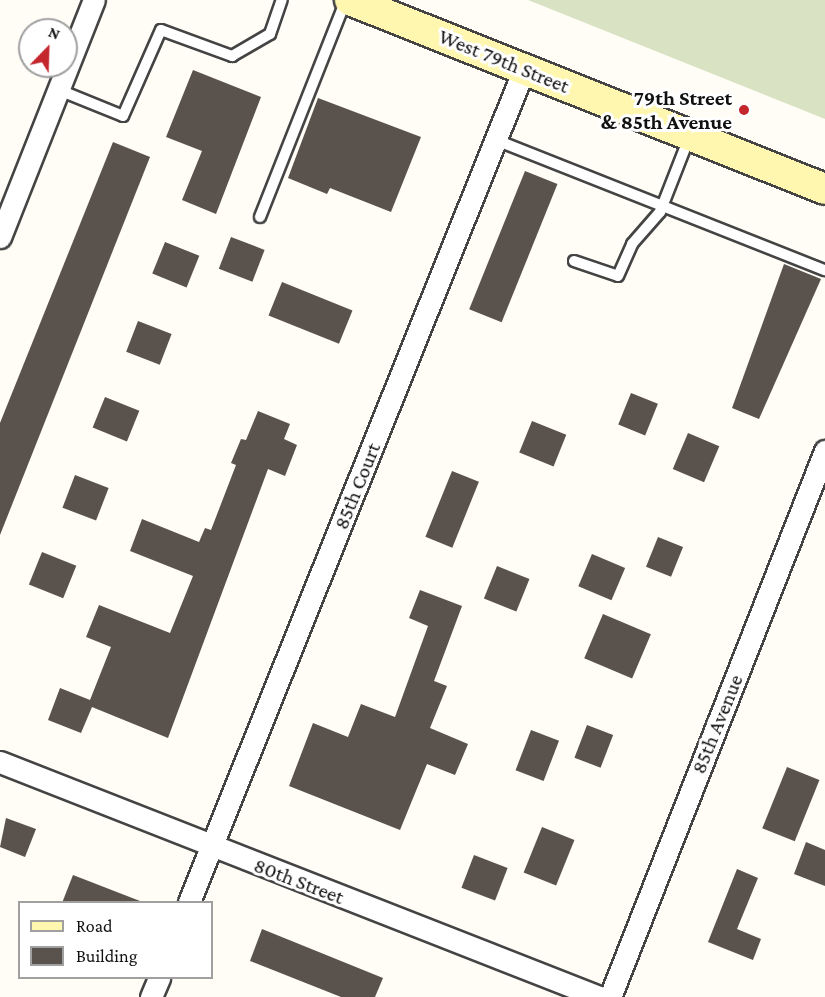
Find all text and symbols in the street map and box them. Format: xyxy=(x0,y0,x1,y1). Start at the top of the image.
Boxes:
north arrow xyxy=(18,18,78,78)
text: N xyxy=(46,23,63,43)
street label: West 79th Street xyxy=(435,23,573,99)
place label: 79th Street & 85th Avenue xyxy=(601,85,732,135)
marker: 79th Street & 85th Avenue xyxy=(737,103,751,117)
street label: 85th Court xyxy=(328,439,386,533)
street label: 85th Avenue xyxy=(686,671,748,777)
street label: 80th Street xyxy=(250,852,348,910)
legend xyxy=(18,901,213,979)
text: Road xyxy=(76,916,113,936)
text: Building xyxy=(76,946,137,966)

